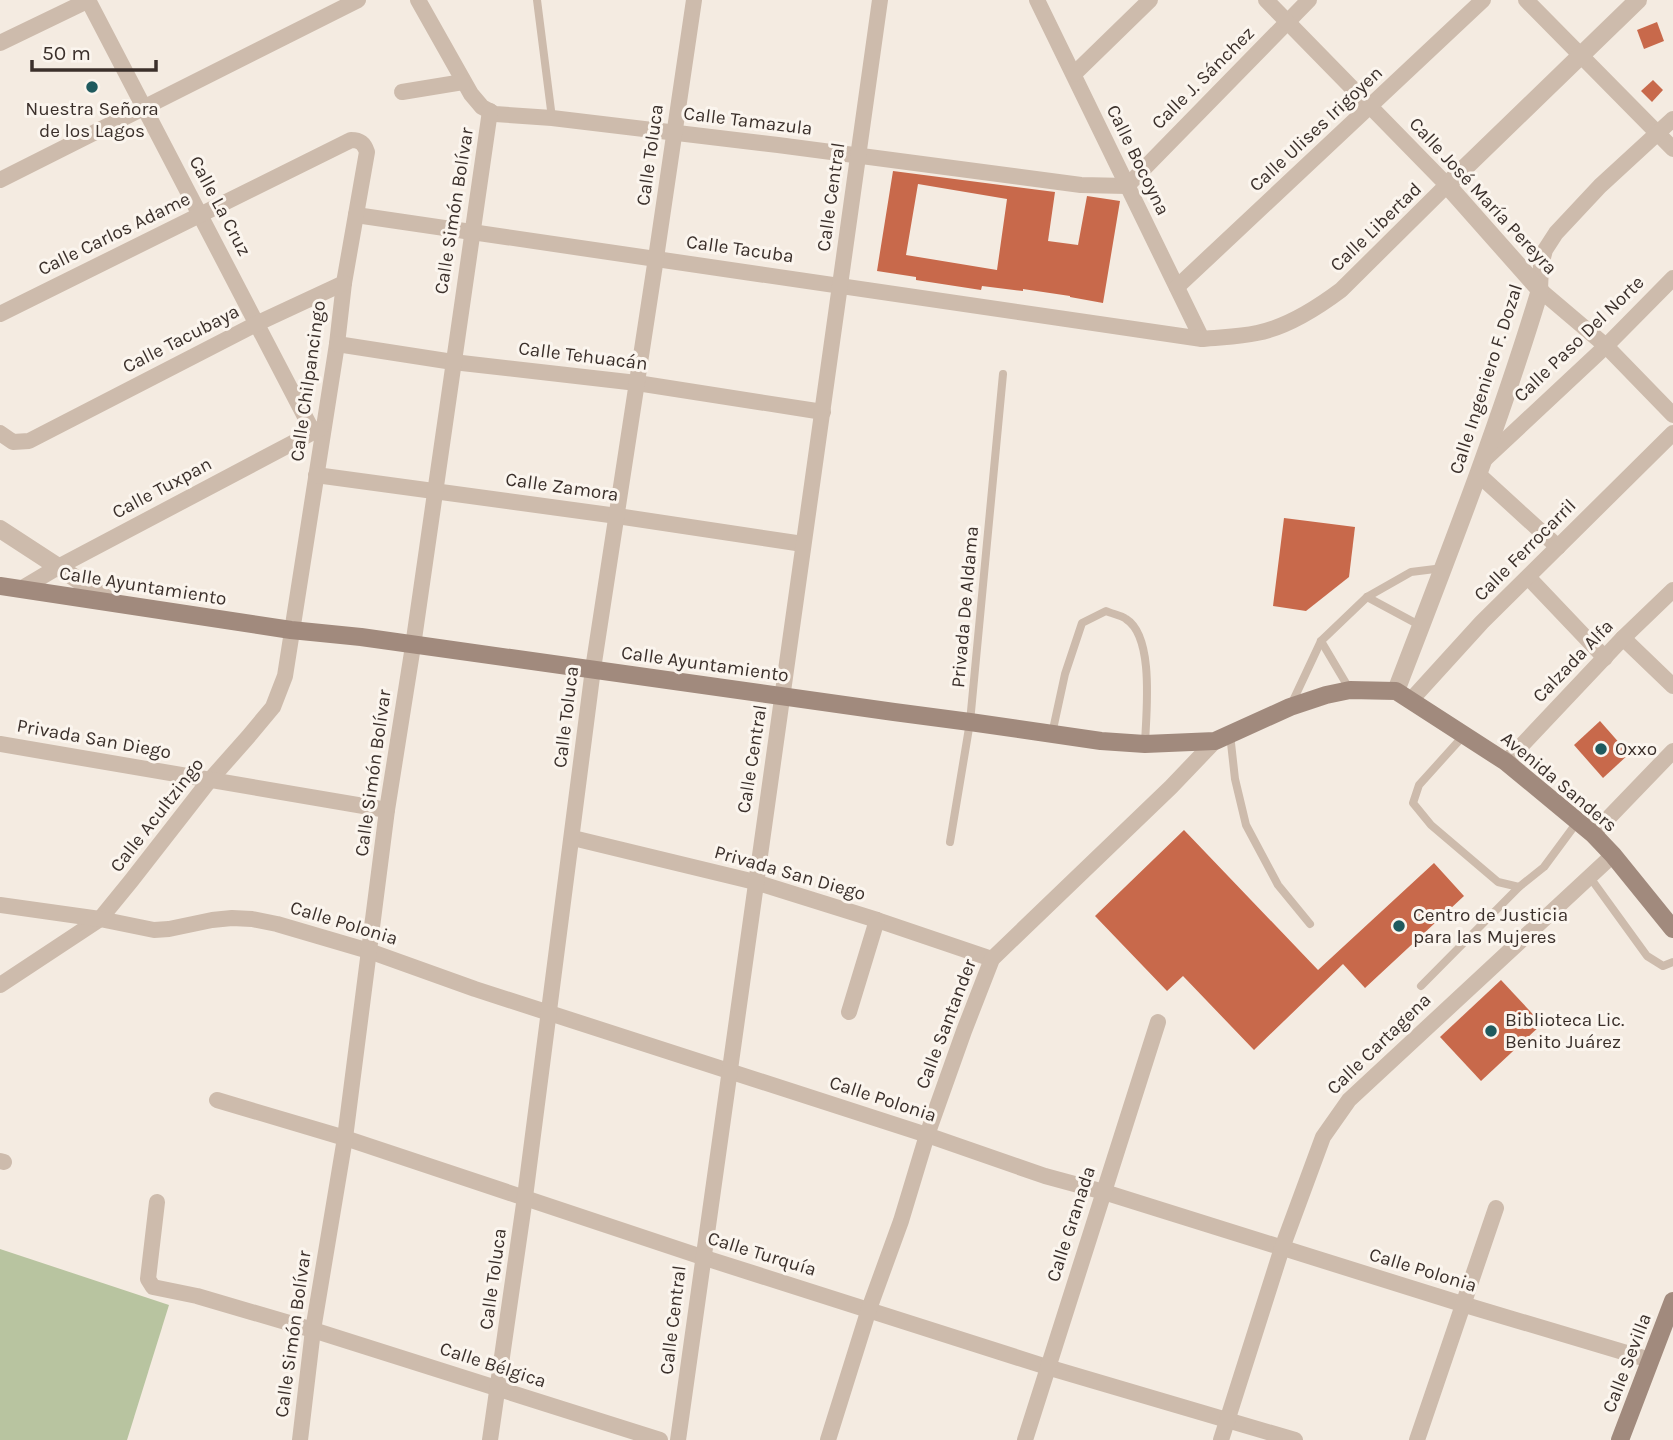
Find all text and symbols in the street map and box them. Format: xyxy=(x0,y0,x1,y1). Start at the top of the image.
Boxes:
street label: Calle J. Sánchez xyxy=(1147,22,1259,134)
scale bar xyxy=(32,28,156,72)
text: 50 m xyxy=(42,41,91,65)
street label: Calle Ulises Irigoyen xyxy=(1245,62,1387,196)
marker: Nuestra Señora de los Lagos xyxy=(84,79,100,95)
place label: Nuestra Señora de los Lagos xyxy=(25,98,159,142)
street label: Calle Bocoyna xyxy=(1102,101,1174,219)
street label: Calle Tamazula xyxy=(682,102,814,140)
street label: Calle Toluca xyxy=(632,103,668,207)
street label: Calle José María Pereyra xyxy=(1405,113,1561,279)
street label: Calle Simón Bolívar xyxy=(430,126,478,296)
street label: Calle Central xyxy=(812,141,850,253)
street label: Calle La Cruz xyxy=(184,152,256,260)
street label: Calle Libertad xyxy=(1326,178,1426,276)
street label: Calle Carlos Adame xyxy=(34,188,194,280)
street label: Calle Tacuba xyxy=(685,231,795,267)
street label: Calle Paso Del Norte xyxy=(1509,271,1649,407)
street label: Calle Ingeniero F. Dozal xyxy=(1445,281,1527,477)
street label: Calle Chilpancingo xyxy=(286,299,330,463)
street label: Calle Tacubaya xyxy=(119,300,243,378)
street label: Calle Tehuacán xyxy=(517,337,649,375)
street label: Calle Tuxpan xyxy=(109,453,215,523)
street label: Calle Zamora xyxy=(504,468,620,506)
street label: Calle Ferrocarril xyxy=(1469,494,1581,606)
street label: Privada De Aldama xyxy=(947,525,983,689)
street label: Calle Ayuntamiento xyxy=(58,562,228,610)
street label: Calzada Alfa xyxy=(1528,615,1618,707)
street label: Calle Ayuntamiento xyxy=(620,641,790,687)
street label: Calle Toluca xyxy=(549,665,583,769)
street label: Calle Simón Bolívar xyxy=(350,688,396,858)
street label: Calle Central xyxy=(733,703,771,815)
street label: Privada San Diego xyxy=(15,715,173,763)
street label: Avenida Sanders xyxy=(1497,727,1621,837)
place label: Oxxo xyxy=(1615,738,1657,760)
marker: Oxxo xyxy=(1593,741,1609,757)
street label: Calle Acultzingo xyxy=(106,753,208,877)
street label: Privada San Diego xyxy=(712,841,868,905)
street label: Calle Polonia xyxy=(288,896,400,950)
place label: Centro de Justicia para las Mujeres xyxy=(1413,904,1568,948)
marker: Centro de Justicia para las Mujeres xyxy=(1391,918,1407,934)
street label: Calle Santander xyxy=(911,956,981,1092)
street label: Calle Cartagena xyxy=(1322,989,1436,1099)
place label: Biblioteca Lic. Benito Juárez xyxy=(1505,1009,1625,1053)
marker: Biblioteca Lic. Benito Juárez xyxy=(1483,1023,1499,1039)
street label: Calle Polonia xyxy=(827,1071,939,1127)
street label: Calle Granada xyxy=(1042,1163,1100,1285)
street label: Calle Toluca xyxy=(475,1227,511,1331)
street label: Calle Turquía xyxy=(705,1227,819,1281)
street label: Calle Polonia xyxy=(1367,1243,1479,1297)
street label: Calle Simón Bolívar xyxy=(270,1249,316,1419)
street label: Calle Central xyxy=(655,1264,691,1376)
street label: Calle Sevilla xyxy=(1598,1310,1656,1416)
street label: Calle Bélgica xyxy=(437,1337,549,1393)

